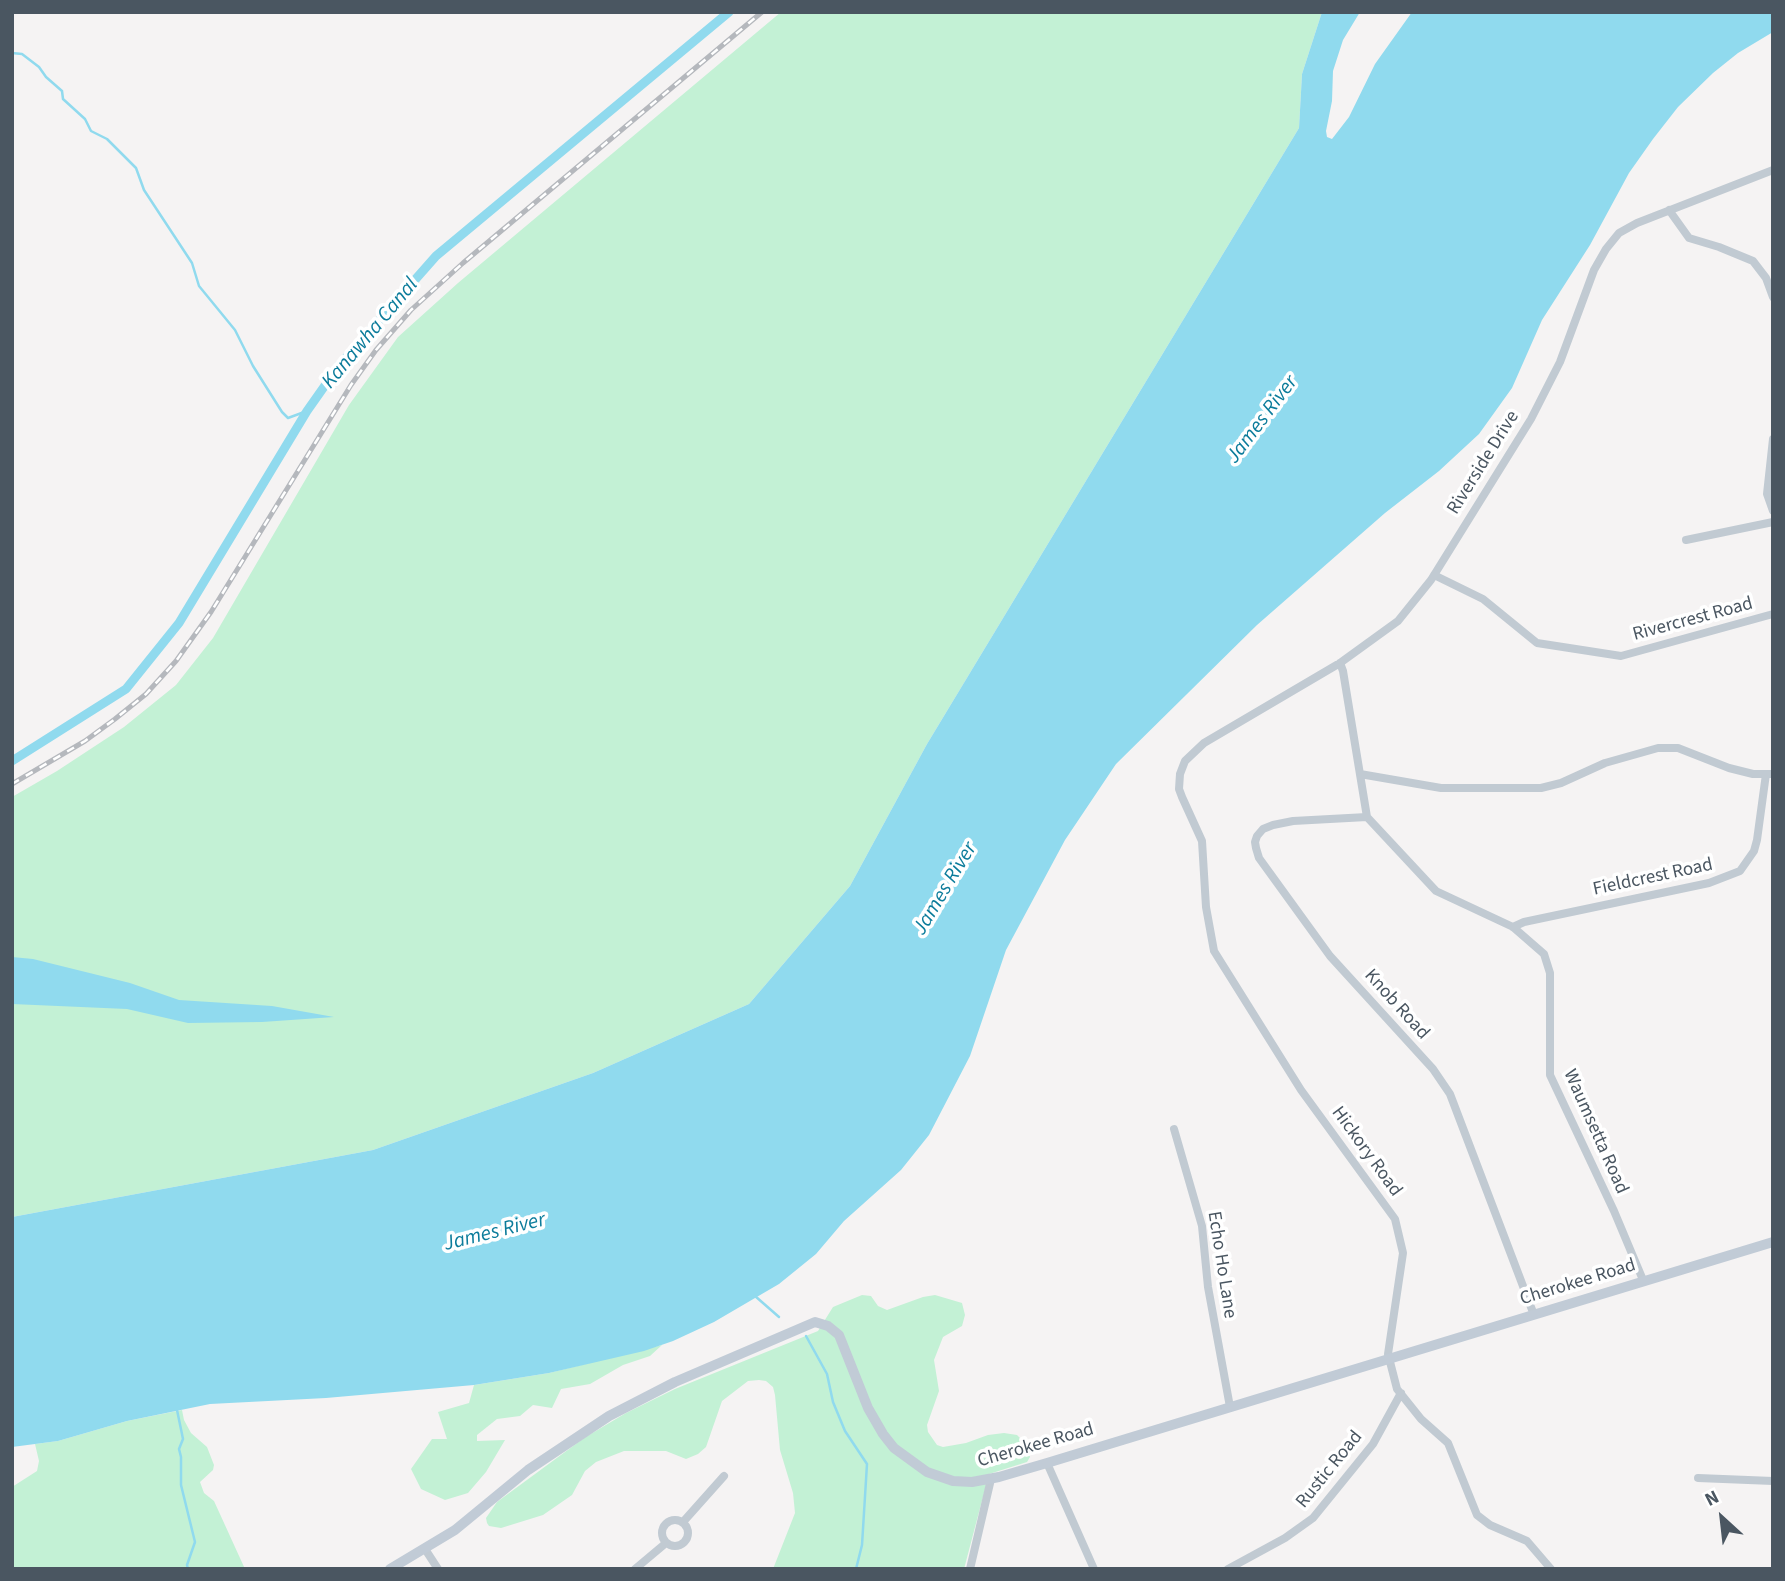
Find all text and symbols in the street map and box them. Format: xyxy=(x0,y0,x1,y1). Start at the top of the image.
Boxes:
water label: Kanawha Canal xyxy=(317,274,425,394)
water label: James River xyxy=(1222,371,1304,469)
street label: Riverside Drive xyxy=(1443,407,1525,519)
street label: Rivercrest Road xyxy=(1631,593,1755,647)
water label: James River xyxy=(909,838,983,940)
street label: Fieldcrest Road xyxy=(1591,854,1715,902)
street label: Knob Road xyxy=(1358,965,1434,1045)
street label: Waumsetta Road xyxy=(1557,1066,1633,1198)
street label: Hickory Road xyxy=(1326,1103,1406,1201)
water label: James River xyxy=(442,1208,548,1258)
street label: Echo Ho Lane xyxy=(1201,1210,1241,1320)
street label: Cherokee Road xyxy=(1517,1255,1639,1311)
street label: Cherokee Road xyxy=(975,1419,1097,1473)
street label: Rustic Road xyxy=(1292,1427,1368,1513)
north arrow xyxy=(1687,1483,1757,1553)
text: N xyxy=(1700,1484,1724,1514)

